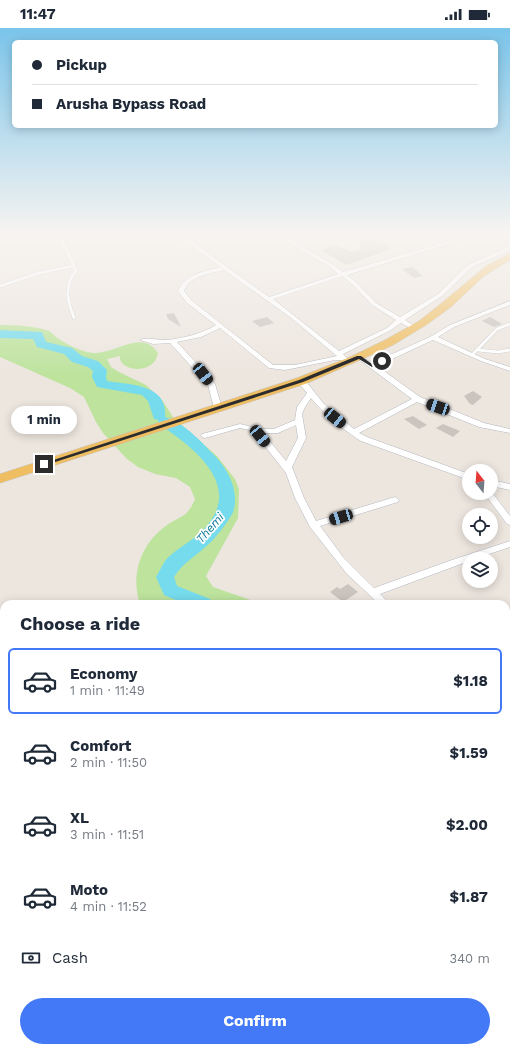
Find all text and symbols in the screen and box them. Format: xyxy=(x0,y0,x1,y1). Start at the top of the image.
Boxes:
text: 11:47 xyxy=(20,5,56,23)
text: Pickup xyxy=(56,56,107,74)
text: Arusha Bypass Road xyxy=(56,95,206,113)
route start xyxy=(373,352,391,370)
car xyxy=(191,361,215,387)
car xyxy=(425,397,451,417)
callout: 1 min xyxy=(11,406,77,434)
car xyxy=(322,406,348,430)
text: 1 min xyxy=(27,412,61,427)
car xyxy=(248,423,272,449)
route end xyxy=(35,455,53,473)
north arrow xyxy=(462,464,498,500)
map controls xyxy=(462,464,498,588)
car xyxy=(328,508,354,526)
button: locate xyxy=(462,508,498,544)
water label: Themi xyxy=(193,509,227,546)
button: layers xyxy=(462,552,498,588)
text: Choose a ride xyxy=(20,613,140,634)
icon: car xyxy=(22,663,58,699)
text: Economy xyxy=(70,665,137,683)
text: $1.18 xyxy=(453,672,488,690)
text: 1 min · 11:49 xyxy=(70,683,145,698)
icon: car xyxy=(22,735,58,771)
text: Comfort xyxy=(70,737,131,755)
text: $1.59 xyxy=(450,744,488,762)
text: 2 min · 11:50 xyxy=(70,755,147,770)
icon: car xyxy=(22,807,58,843)
text: XL xyxy=(70,809,89,827)
text: $2.00 xyxy=(446,816,488,834)
text: 3 min · 11:51 xyxy=(70,827,144,842)
icon: car xyxy=(22,879,58,915)
text: Moto xyxy=(70,881,108,899)
text: $1.87 xyxy=(450,888,488,906)
text: 4 min · 11:52 xyxy=(70,899,147,914)
icon: cash xyxy=(20,947,42,969)
text: Cash xyxy=(52,949,88,967)
text: 340 m xyxy=(450,951,490,966)
button: Confirm xyxy=(20,998,490,1044)

